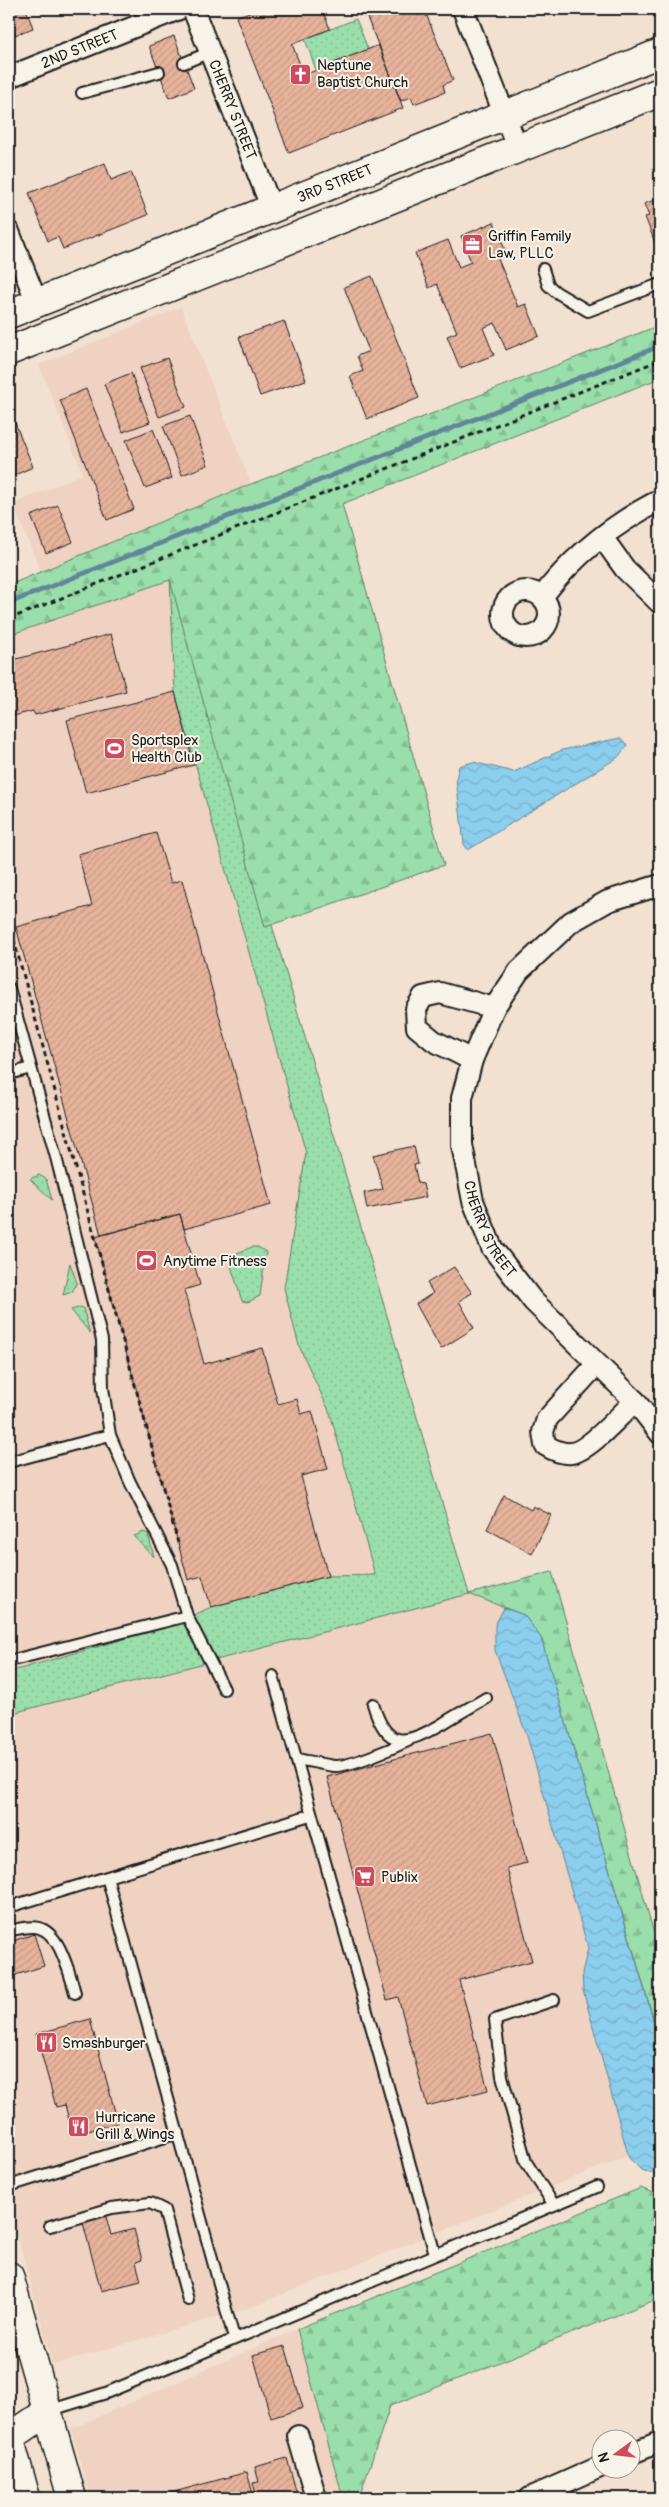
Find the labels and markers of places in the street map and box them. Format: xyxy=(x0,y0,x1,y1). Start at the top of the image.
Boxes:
place label: Neptune Baptist Church xyxy=(317,56,408,92)
church icon: Neptune Baptist Church xyxy=(289,62,313,86)
place label: Griffin Family Law, PLLC xyxy=(488,227,572,263)
office icon: Griffin Family Law, PLLC xyxy=(460,233,484,257)
place label: Sportsplex Health Club xyxy=(131,731,202,767)
sports icon: Sportsplex Health Club xyxy=(103,737,127,761)
sports icon: Anytime Fitness xyxy=(135,1249,159,1273)
place label: Anytime Fitness xyxy=(163,1252,267,1271)
supermarket icon: Publix xyxy=(353,1865,377,1889)
place label: Publix xyxy=(381,1868,418,1887)
restaurant icon: Smashburger xyxy=(34,2031,58,2055)
place label: Smashburger xyxy=(62,2034,146,2053)
place label: Hurricane Grill & Wings xyxy=(95,2108,174,2144)
restaurant icon: Hurricane Grill & Wings xyxy=(67,2114,91,2138)

